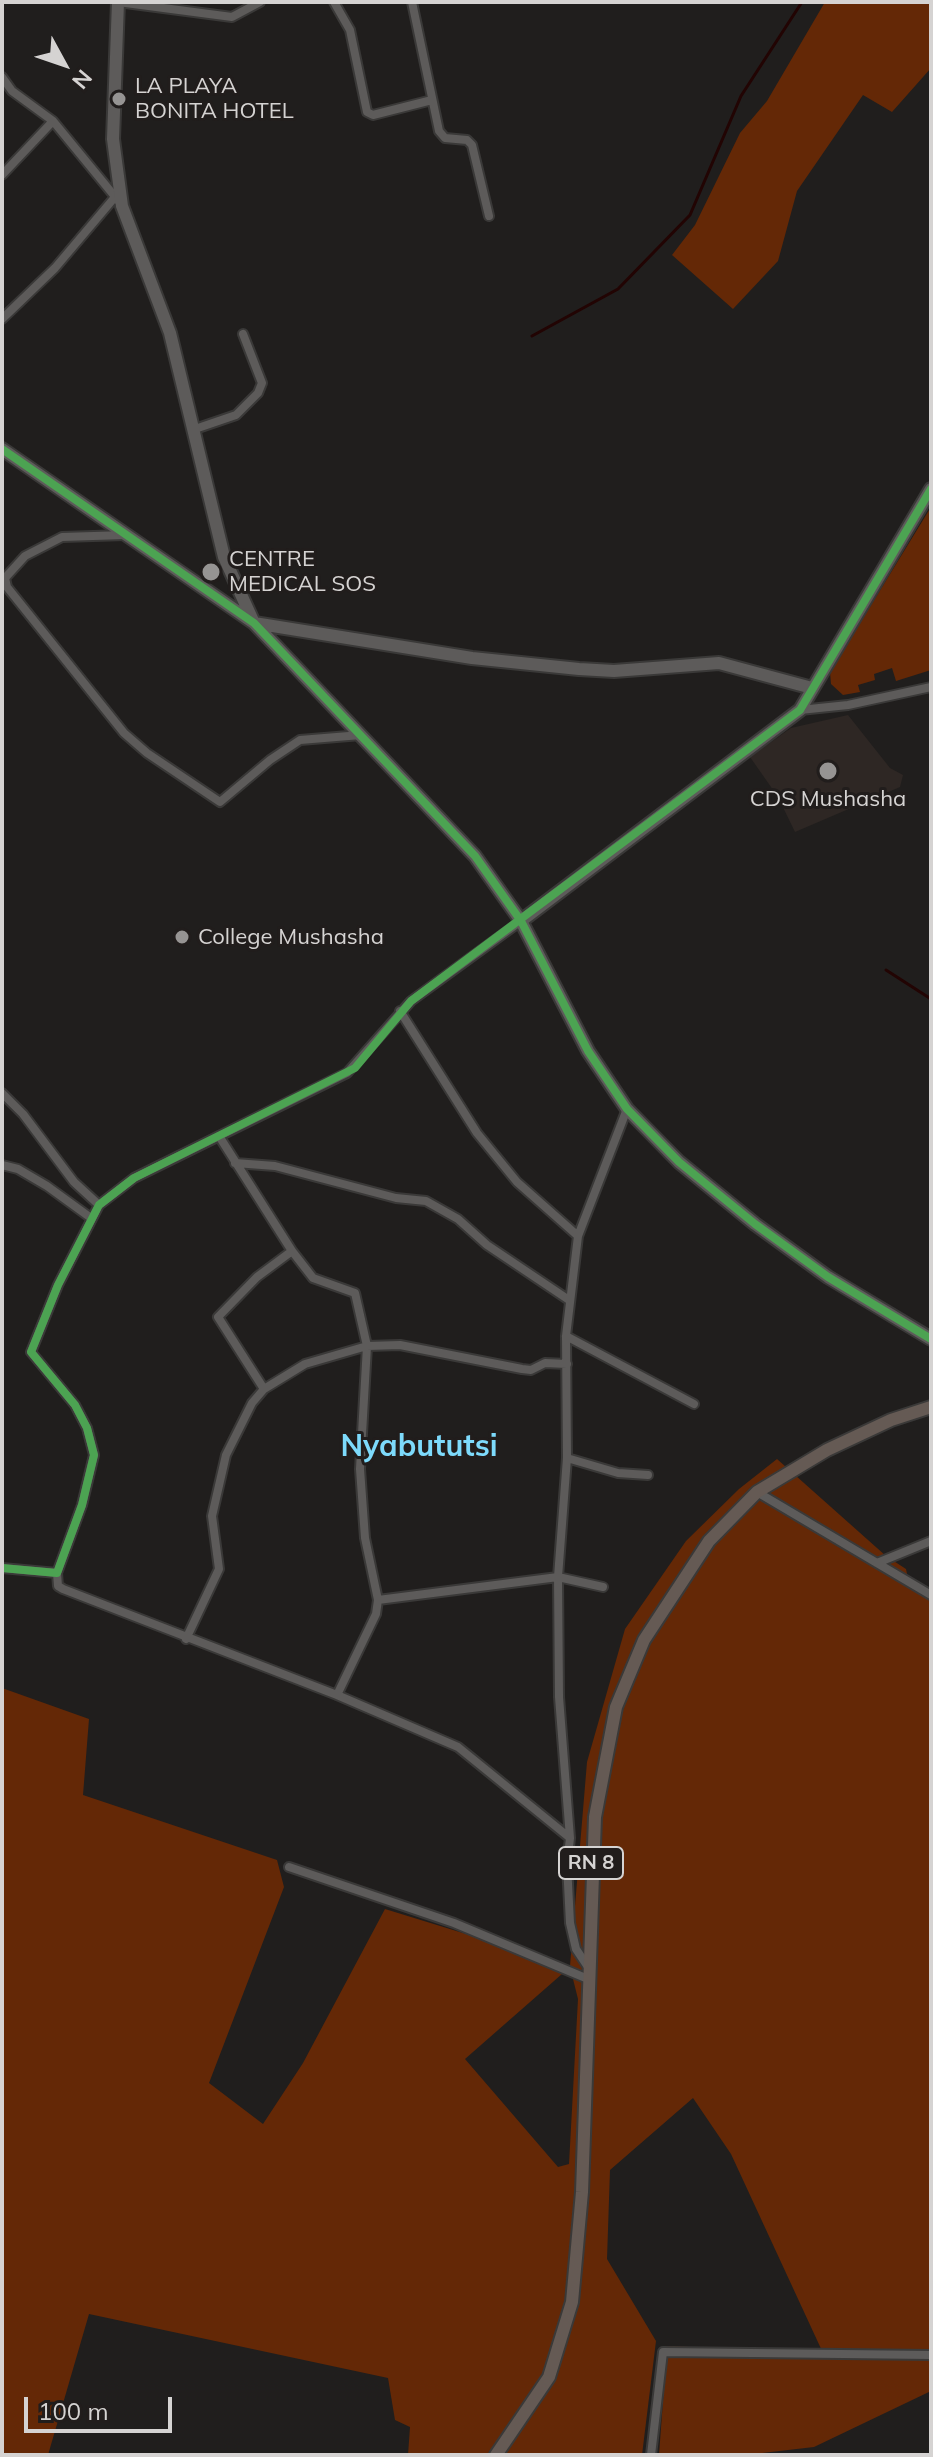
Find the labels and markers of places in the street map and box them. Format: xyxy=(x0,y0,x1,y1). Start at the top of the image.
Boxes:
place label: LA PLAYA BONITA HOTEL xyxy=(135,73,294,124)
marker: LA PLAYA BONITA HOTEL xyxy=(110,90,128,108)
place label: CENTRE MEDICAL SOS xyxy=(229,546,376,598)
marker: CENTRE MEDICAL SOS xyxy=(200,561,222,583)
marker: CDS Mushasha xyxy=(817,760,839,782)
place label: CDS Mushasha xyxy=(750,786,906,812)
place label: College Mushasha xyxy=(198,924,384,950)
marker: College Mushasha xyxy=(173,928,191,946)

